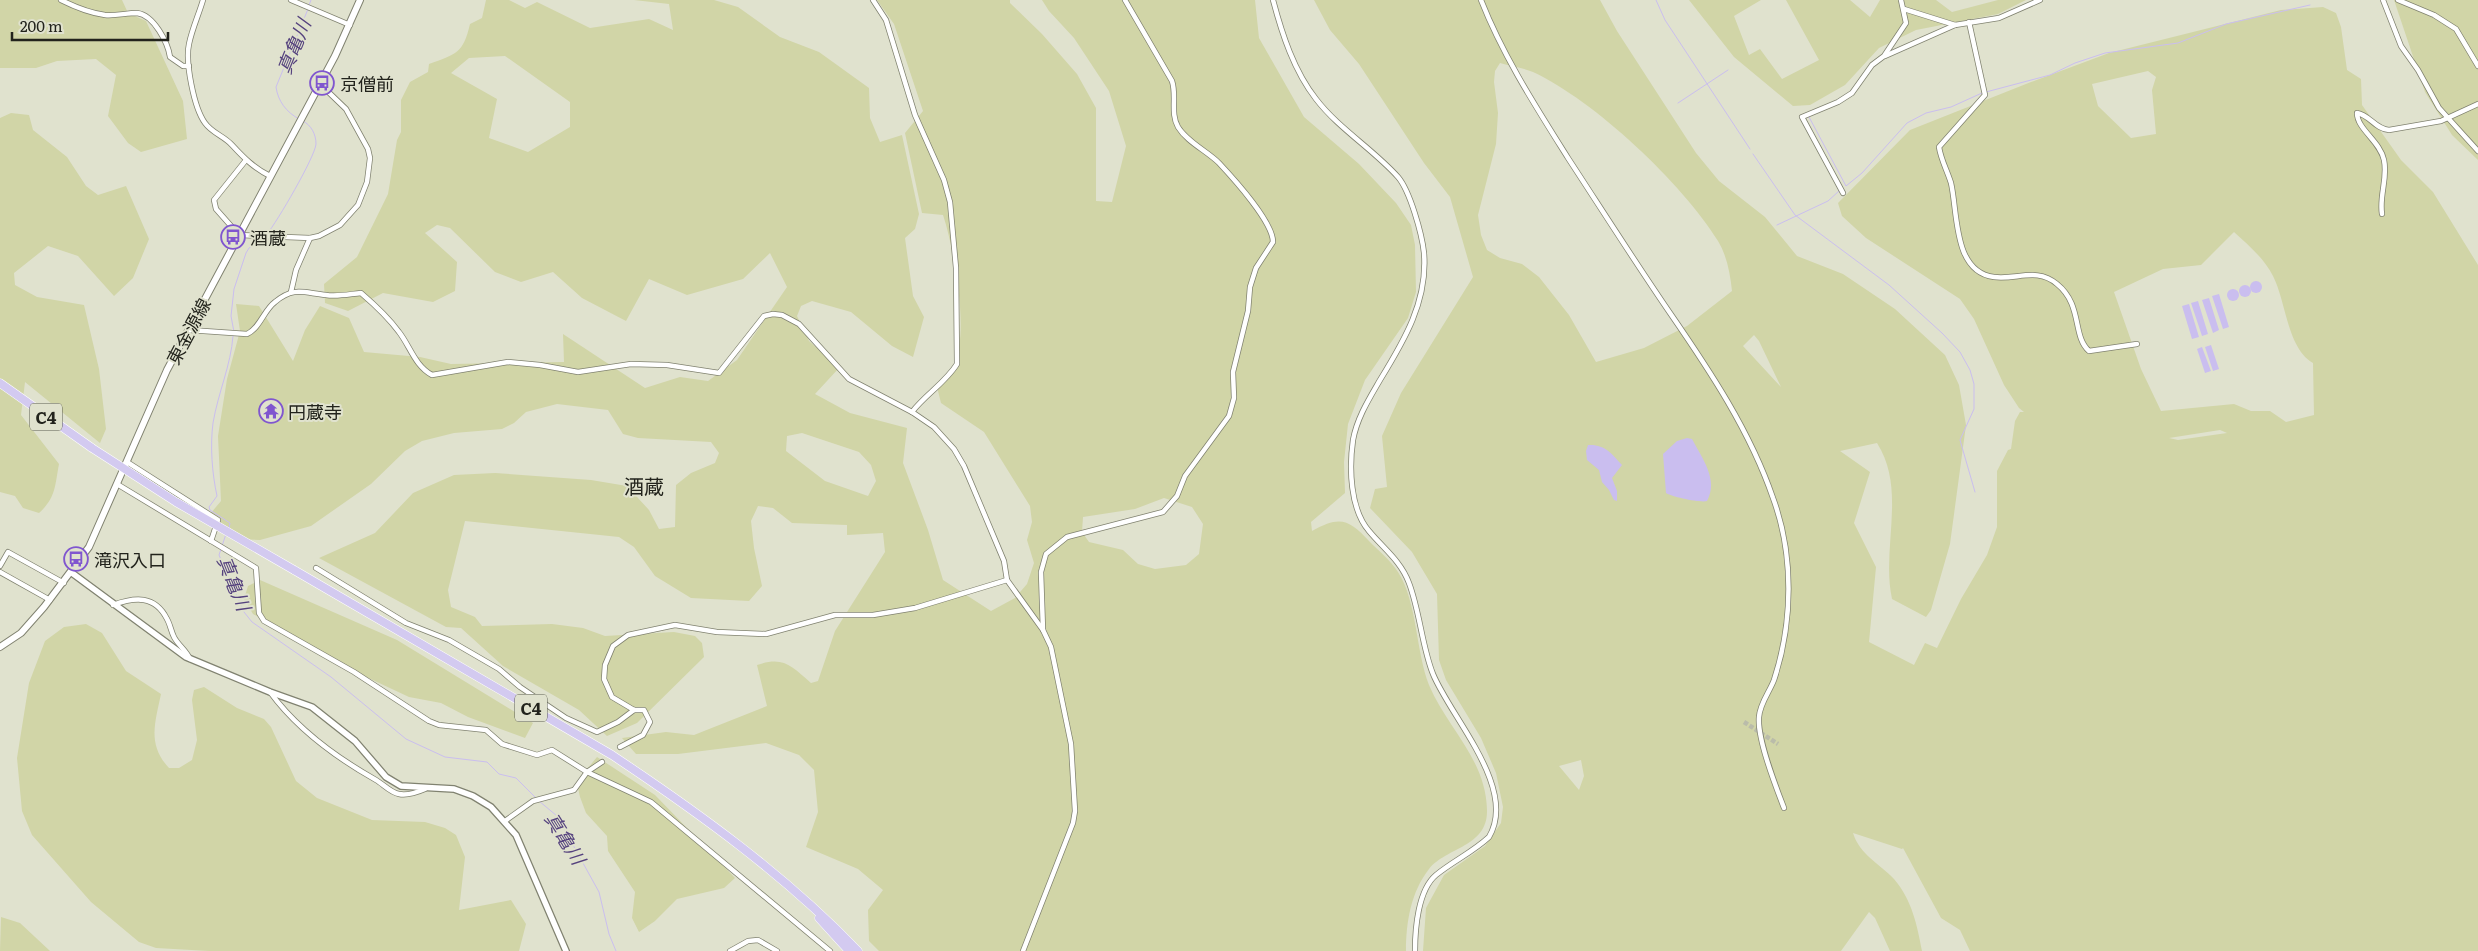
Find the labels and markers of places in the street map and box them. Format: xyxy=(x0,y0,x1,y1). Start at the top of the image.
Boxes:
bus stop icon: 京僧前 xyxy=(309,70,335,96)
place label: 京僧前 xyxy=(340,70,394,97)
bus stop icon: 酒蔵 xyxy=(220,224,246,250)
place label: 酒蔵 xyxy=(250,224,286,251)
temple icon: 円蔵寺 xyxy=(258,398,284,424)
place label: 円蔵寺 xyxy=(288,398,342,425)
bus stop icon: 滝沢入口 xyxy=(63,546,89,572)
place label: 滝沢入口 xyxy=(94,546,166,573)

